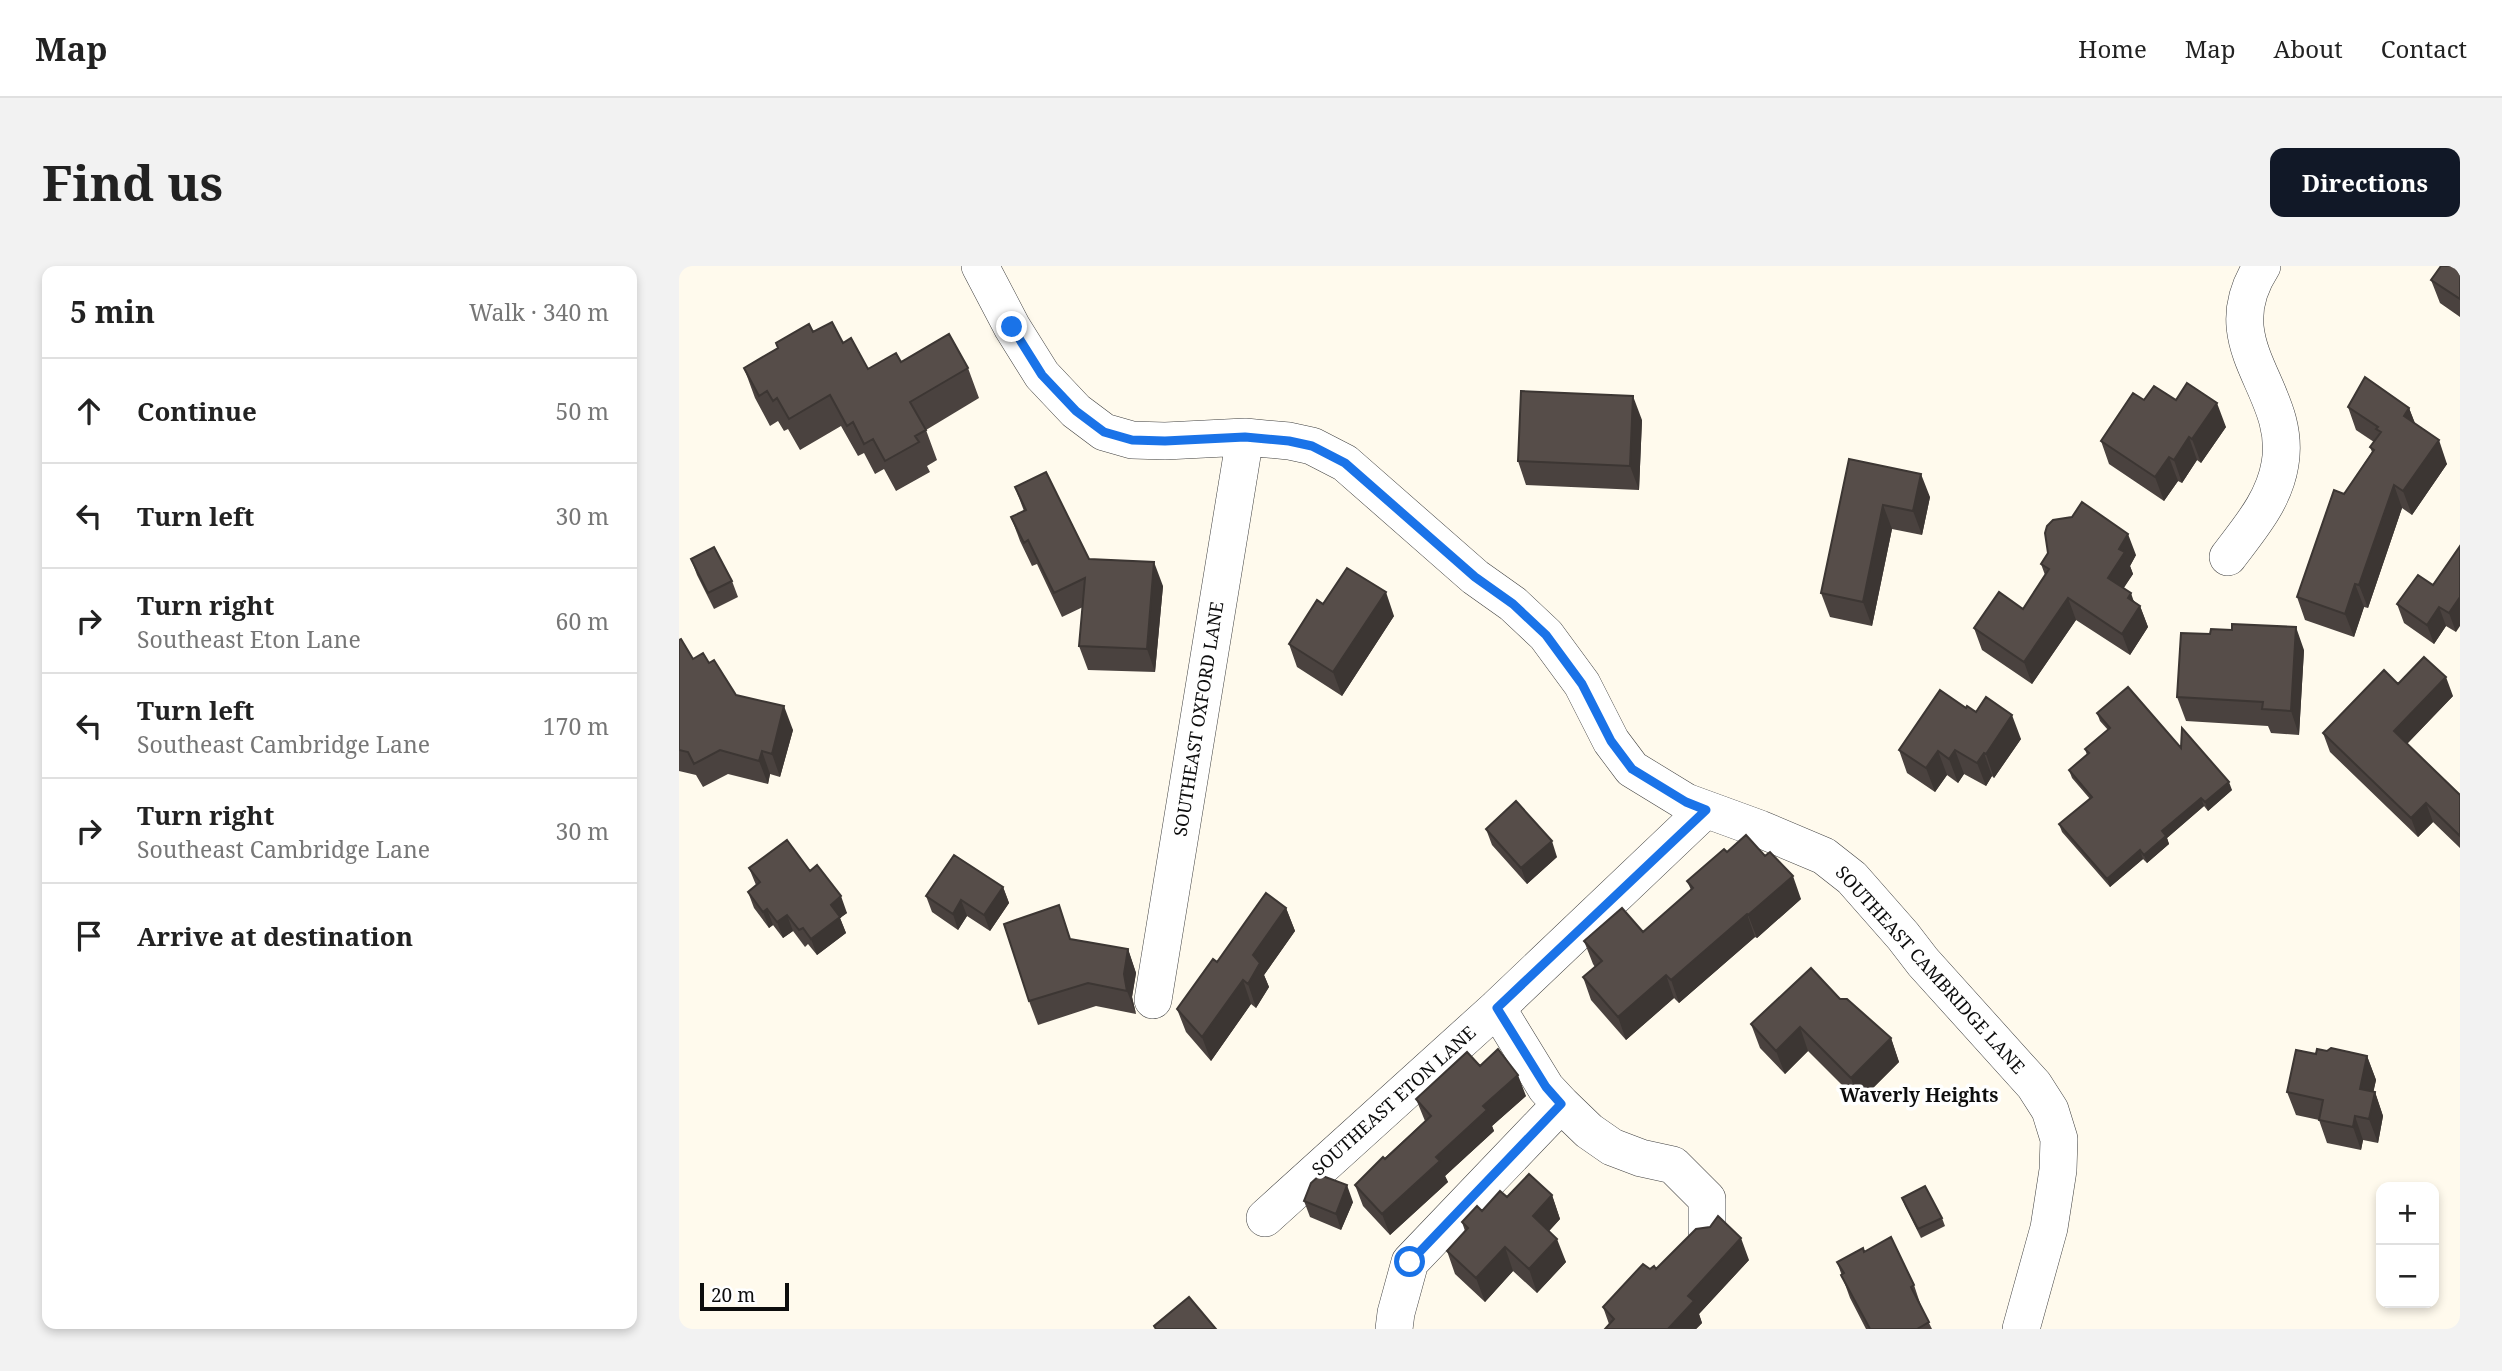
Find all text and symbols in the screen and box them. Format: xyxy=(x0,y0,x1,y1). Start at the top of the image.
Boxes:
text: Map xyxy=(35,26,108,71)
text: Home xyxy=(2078,32,2147,65)
text: Map xyxy=(2185,32,2236,65)
text: About xyxy=(2274,32,2343,65)
text: Contact xyxy=(2381,32,2467,65)
button: Directions xyxy=(2270,148,2460,217)
text: Find us xyxy=(42,149,223,215)
text: 5 min xyxy=(70,291,155,332)
text: Walk · 340 m xyxy=(469,296,609,328)
route end xyxy=(996,311,1027,342)
icon: ahead xyxy=(70,392,108,430)
text: Continue xyxy=(137,393,257,429)
text: 50 m xyxy=(556,395,609,427)
icon: left xyxy=(70,497,108,535)
text: Turn left xyxy=(137,498,254,534)
text: 30 m xyxy=(556,500,609,532)
text: Turn right xyxy=(137,587,274,623)
street label: SOUTHEAST OXFORD LANE xyxy=(1168,600,1228,838)
icon: right xyxy=(70,602,108,640)
text: 60 m xyxy=(556,605,609,637)
text: Southeast Eton Lane xyxy=(137,623,361,655)
text: Turn left xyxy=(137,692,254,728)
icon: left xyxy=(70,707,108,745)
text: 170 m xyxy=(543,710,609,742)
text: Southeast Cambridge Lane xyxy=(137,728,430,760)
text: Turn right xyxy=(137,797,274,833)
icon: right xyxy=(70,812,108,850)
text: 30 m xyxy=(556,815,609,847)
text: Southeast Cambridge Lane xyxy=(137,833,430,865)
street label: SOUTHEAST CAMBRIDGE LANE xyxy=(1831,860,2031,1078)
icon: arrive xyxy=(70,917,108,955)
text: Arrive at destination xyxy=(137,918,413,954)
street label: SOUTHEAST ETON LANE xyxy=(1306,1020,1480,1180)
district label: Waverly Heights xyxy=(1840,1082,1998,1108)
map controls xyxy=(2376,1182,2439,1308)
button: + xyxy=(2376,1182,2439,1245)
button: − xyxy=(2376,1245,2439,1308)
route start xyxy=(1394,1246,1425,1277)
scale bar xyxy=(700,1280,789,1312)
text: 20 m xyxy=(711,1282,755,1308)

